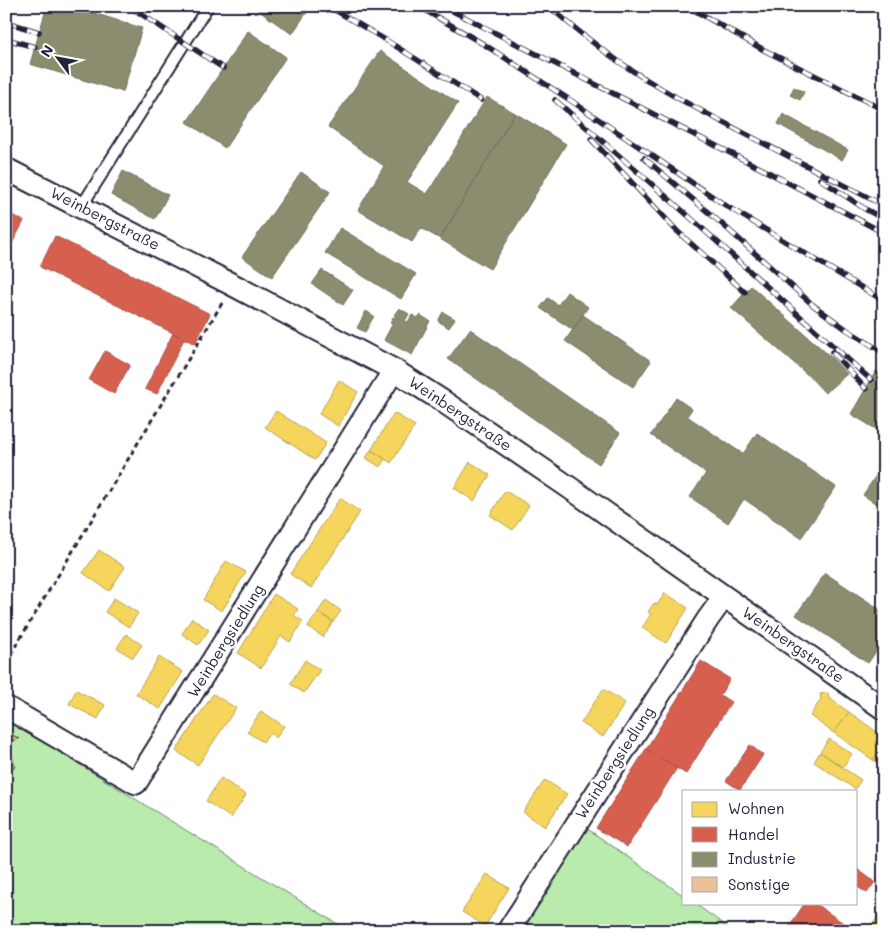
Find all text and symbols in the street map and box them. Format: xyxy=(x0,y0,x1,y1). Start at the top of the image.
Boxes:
north arrow xyxy=(32,32,82,82)
text: N xyxy=(36,41,57,60)
street label: Weinbergstraße xyxy=(47,182,163,254)
street label: Weinbergstraße xyxy=(405,371,516,455)
street label: Weinbergsiedlung xyxy=(182,580,268,701)
street label: Weinbergstraße xyxy=(739,602,848,687)
street label: Weinbergsiedlung xyxy=(570,702,658,822)
legend xyxy=(682,790,858,904)
text: Wohnen xyxy=(728,798,784,818)
text: Handel xyxy=(728,824,779,844)
text: Industrie xyxy=(728,848,796,868)
text: Sonstige xyxy=(728,874,790,894)

